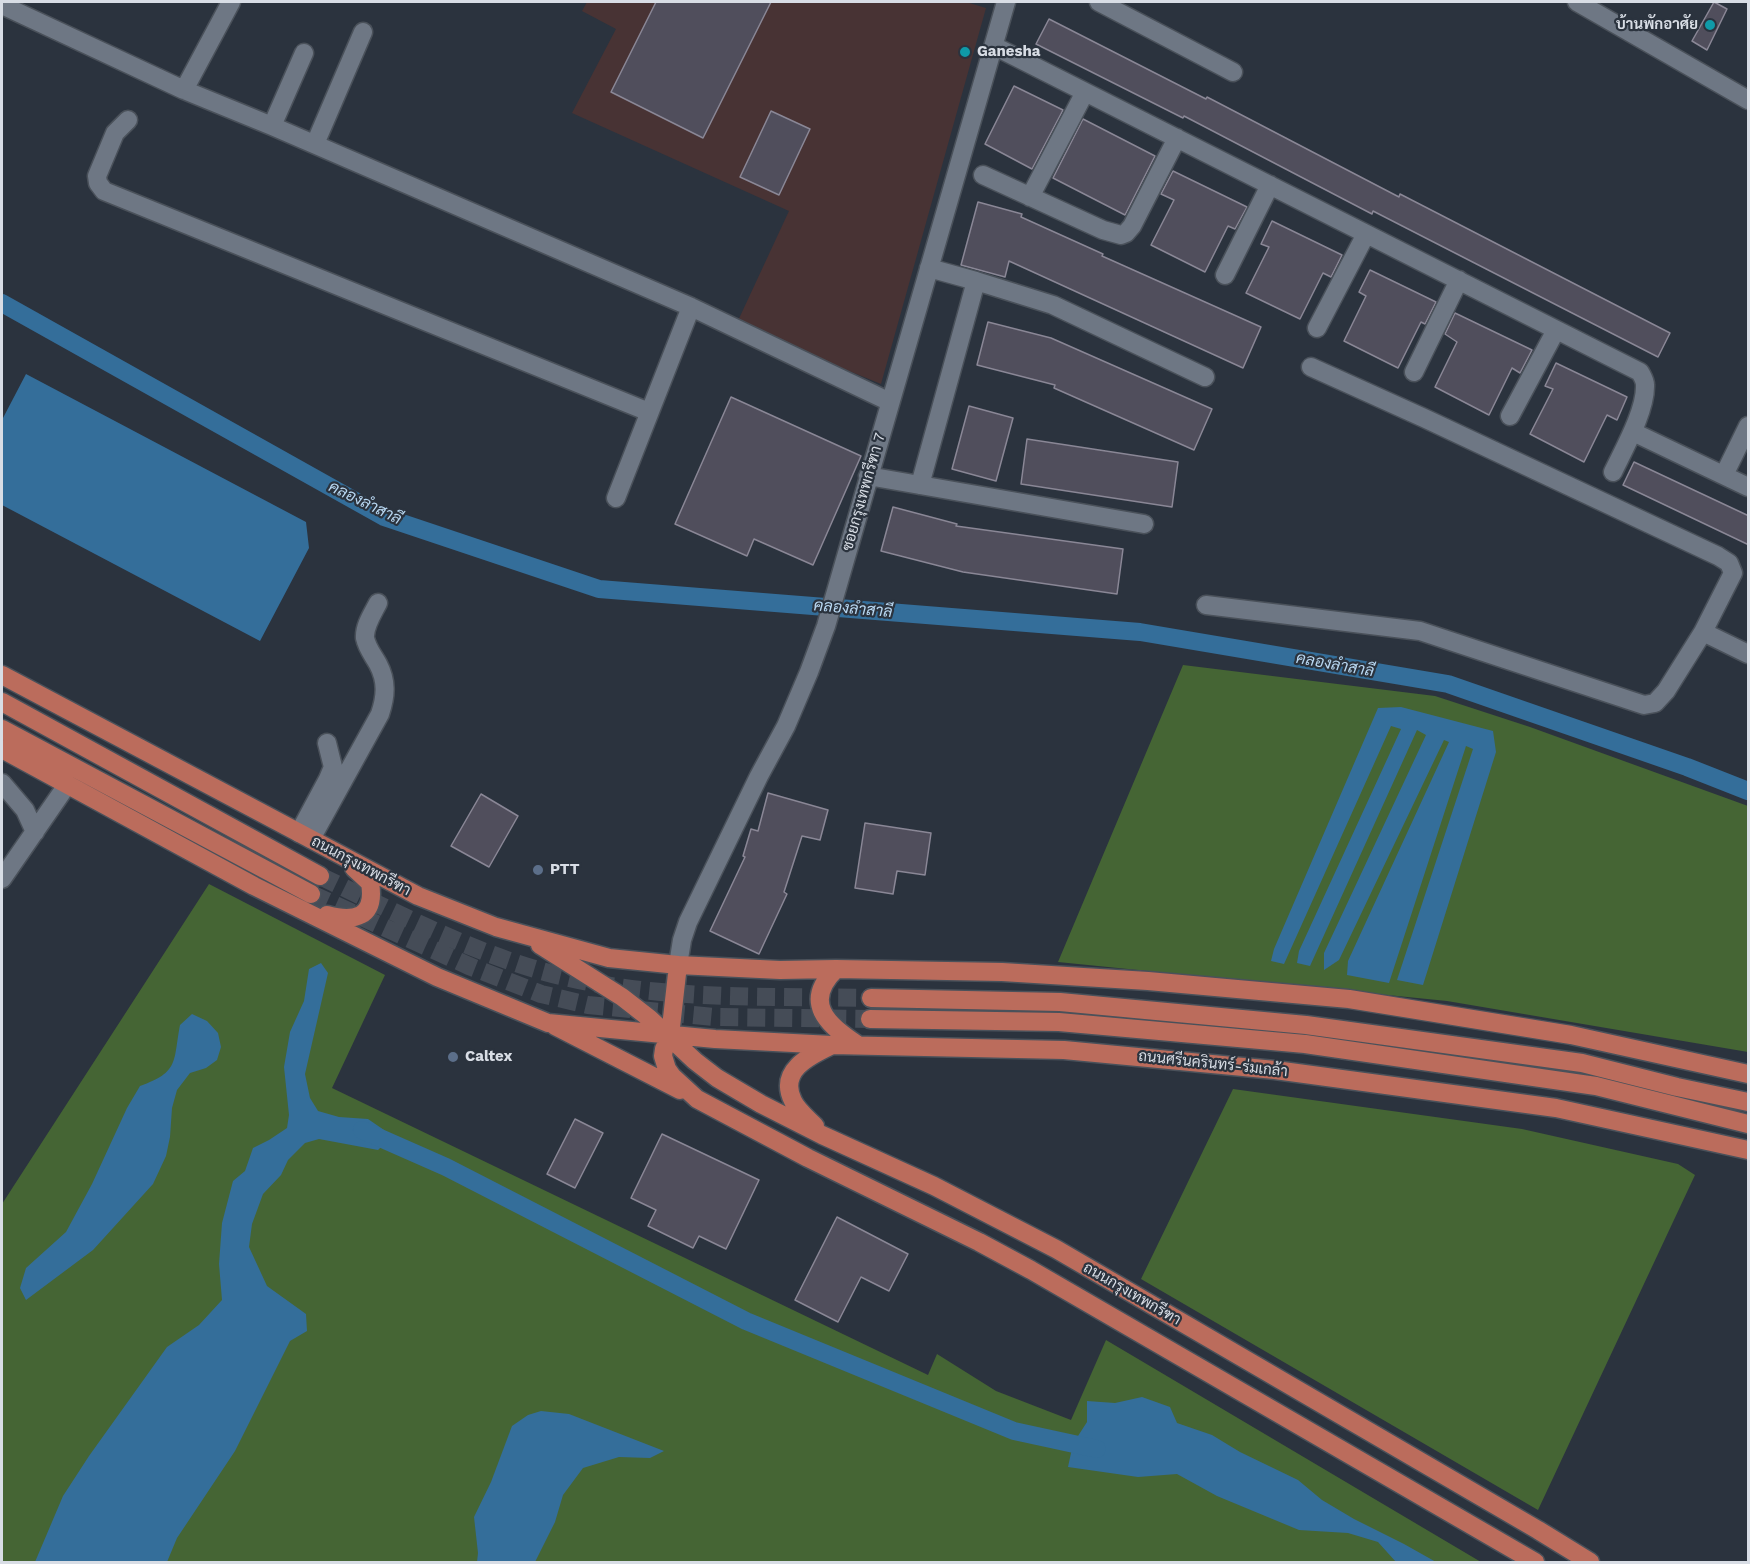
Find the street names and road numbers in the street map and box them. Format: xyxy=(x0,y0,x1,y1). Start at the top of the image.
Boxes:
street label: ซอยกรุงเทพกรีฑา 7 xyxy=(839,431,889,553)
street label: ถนนกรุงเทพกรีฑา xyxy=(308,832,414,900)
street label: ถนนศรีนครินทร์-ร่มเกล้า xyxy=(1137,1047,1289,1081)
street label: ถนนกรุงเทพกรีฑา xyxy=(1080,1259,1184,1329)

